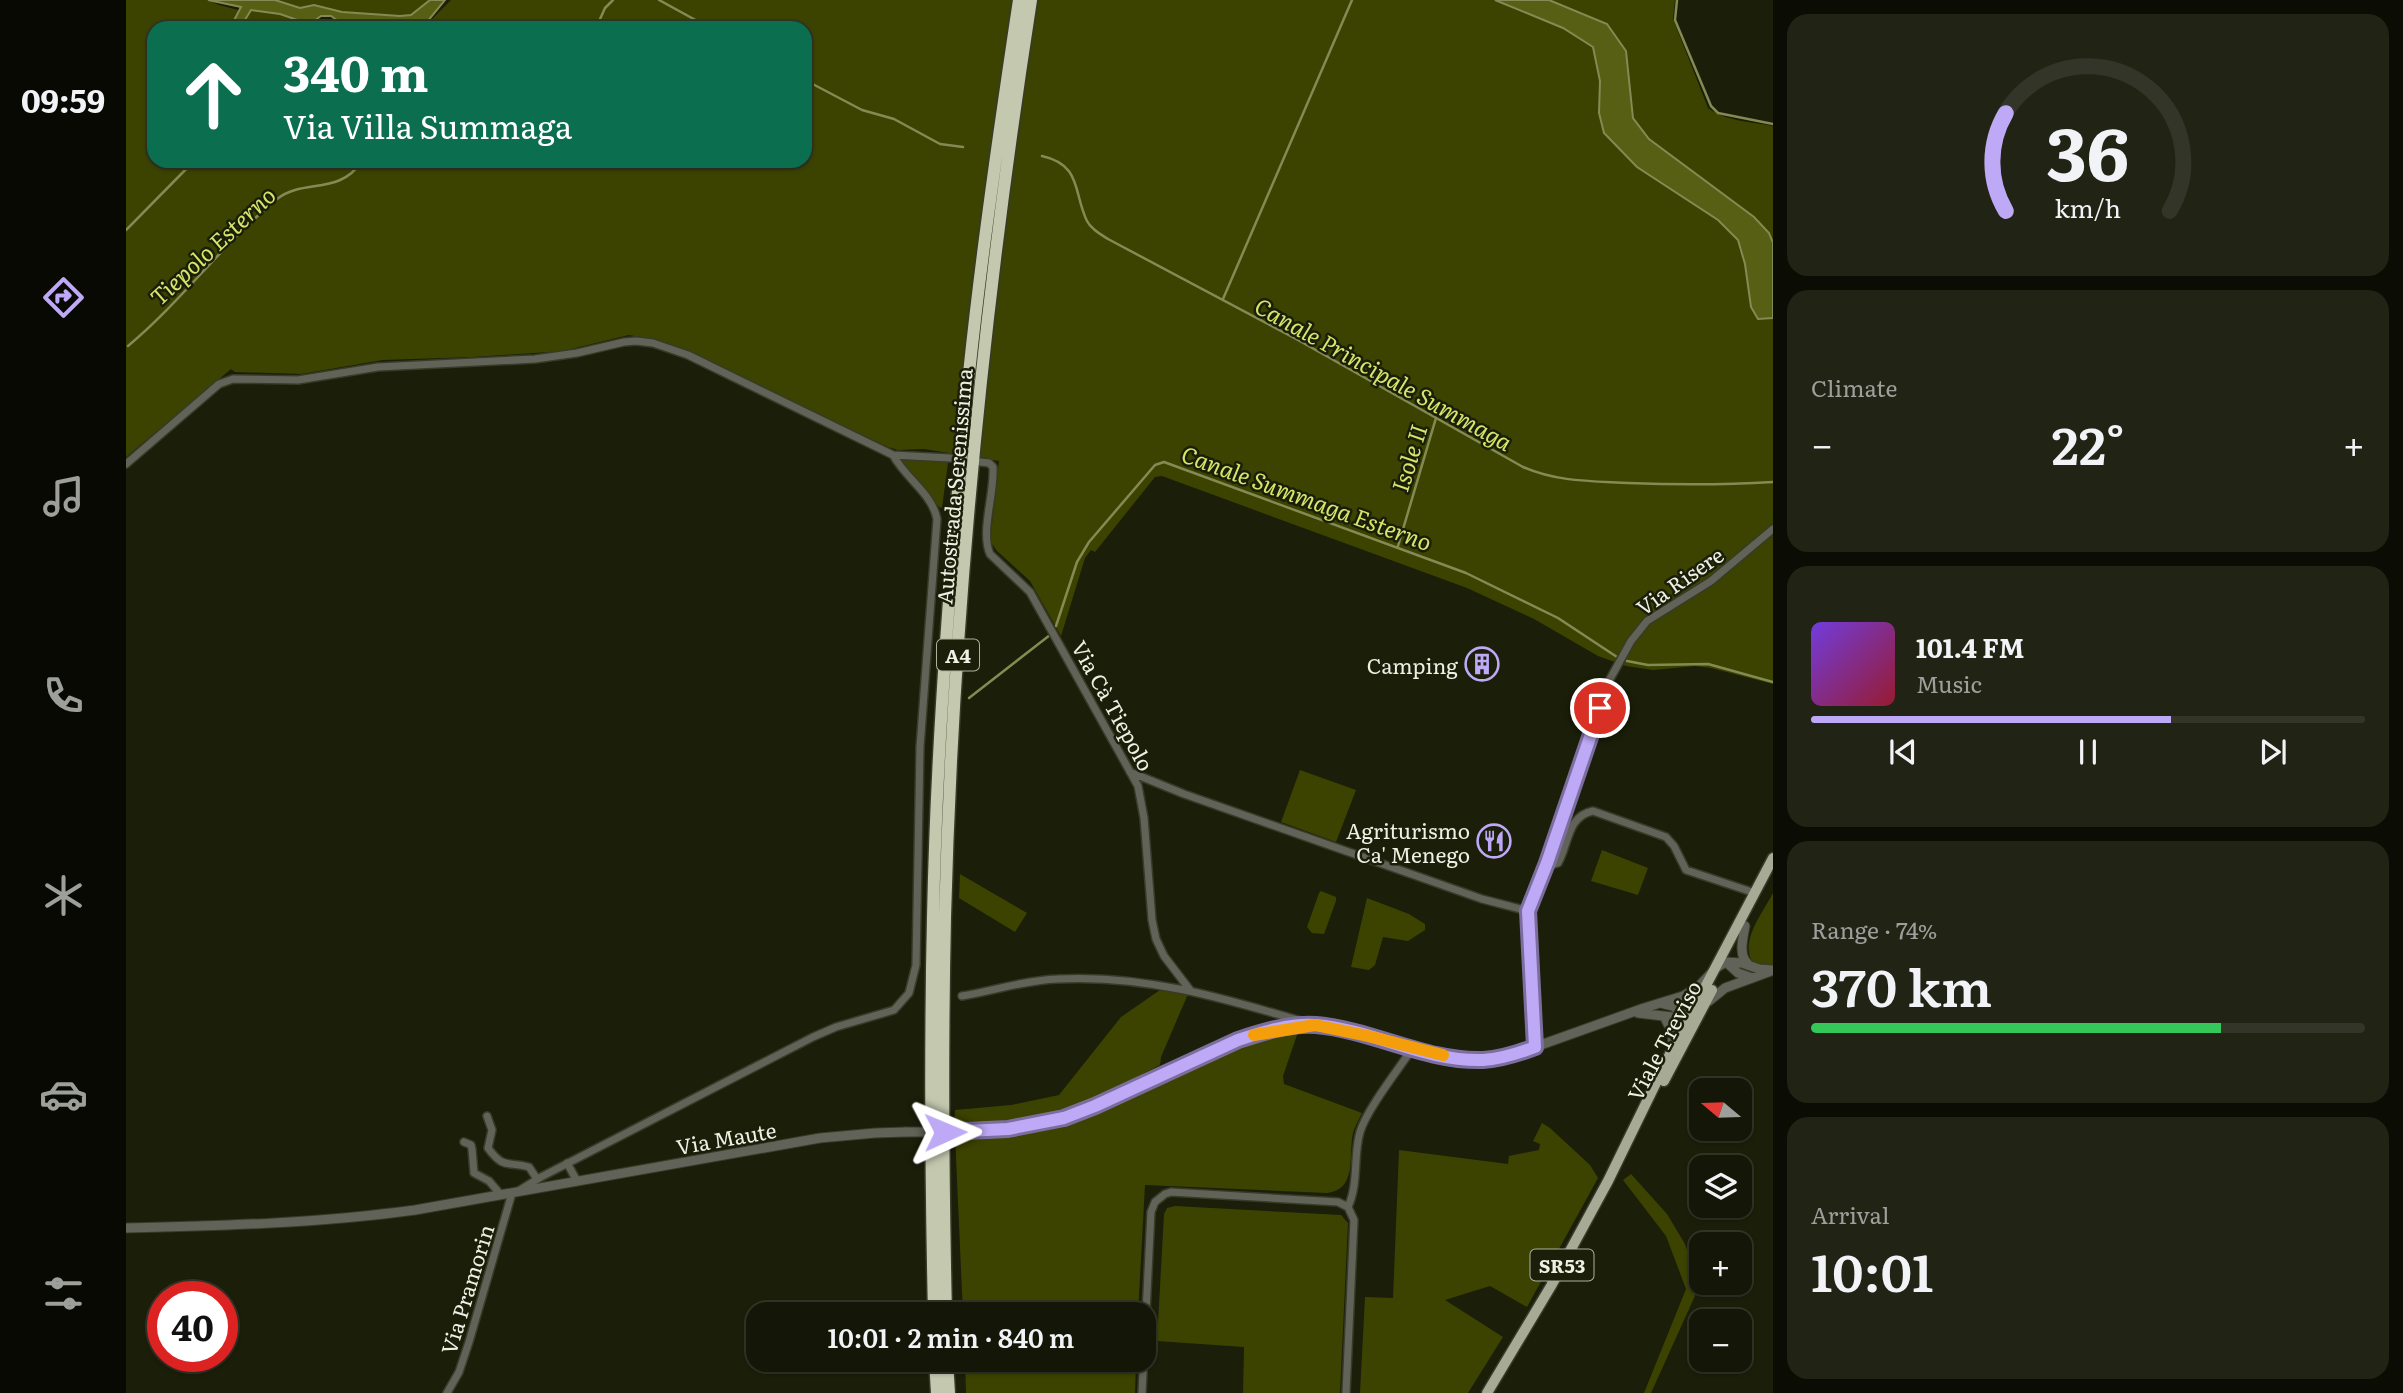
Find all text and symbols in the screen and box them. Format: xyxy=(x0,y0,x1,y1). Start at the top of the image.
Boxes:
text: 340 m xyxy=(283,34,429,107)
icon: ahead xyxy=(168,49,259,140)
text: 09:59 xyxy=(21,75,105,123)
text: 36 xyxy=(2046,95,2130,203)
text: Via Villa Summaga xyxy=(283,101,572,149)
water label: Tiepolo Esterno xyxy=(142,178,282,312)
text: km/h xyxy=(2055,189,2121,226)
icon: directions xyxy=(39,273,88,322)
water label: Canale Principale Summaga xyxy=(1249,288,1519,458)
street label: Autostrada Serenissima xyxy=(927,366,979,605)
text: Climate xyxy=(1811,370,1897,404)
text: 22° xyxy=(2051,404,2125,481)
text: − xyxy=(1811,414,1833,471)
text: + xyxy=(2343,414,2365,471)
water label: Isole II xyxy=(1382,420,1434,496)
water label: Canale Summaga Esterno xyxy=(1177,436,1437,558)
icon: music xyxy=(39,472,88,521)
street label: Via Risere xyxy=(1629,538,1729,622)
text: 101.4 FM xyxy=(1916,627,2024,666)
street label: Via Cà Tiepolo xyxy=(1065,634,1163,776)
road number: A4 xyxy=(937,640,979,670)
building icon: Camping xyxy=(1463,645,1501,683)
place label: Camping xyxy=(1367,649,1458,680)
text: Music xyxy=(1916,666,1982,700)
icon: phone xyxy=(39,671,88,720)
pin xyxy=(1570,678,1630,738)
icon: arrive xyxy=(1581,689,1619,727)
icon: previous xyxy=(1884,733,1922,771)
icon: pause xyxy=(2069,733,2107,771)
icon: next xyxy=(2254,733,2292,771)
place label: Agriturismo Ca' Menego xyxy=(1346,814,1470,869)
restaurant icon: Agriturismo Ca' Menego xyxy=(1475,822,1513,860)
icon: climate xyxy=(39,871,88,920)
text: Range · 74% xyxy=(1811,912,1937,946)
text: 370 km xyxy=(1811,946,1992,1023)
street label: Viale Treviso xyxy=(1618,974,1708,1106)
icon: car xyxy=(39,1070,88,1119)
north arrow xyxy=(1689,1078,1752,1141)
map controls xyxy=(1689,1078,1752,1372)
position arrow xyxy=(908,1095,982,1169)
street label: Via Maute xyxy=(674,1113,779,1161)
button: layers xyxy=(1689,1155,1752,1218)
text: Arrival xyxy=(1811,1197,1890,1231)
street label: Via Pramorin xyxy=(432,1220,501,1358)
text: 10:01 xyxy=(1811,1231,1933,1308)
button: + xyxy=(1689,1232,1752,1295)
road number: SR53 xyxy=(1530,1250,1594,1280)
icon: filters xyxy=(39,1269,88,1318)
speed limit sign: 40 xyxy=(147,1281,238,1372)
button: − xyxy=(1689,1309,1752,1372)
text: 10:01 · 2 min · 840 m xyxy=(827,1317,1075,1356)

